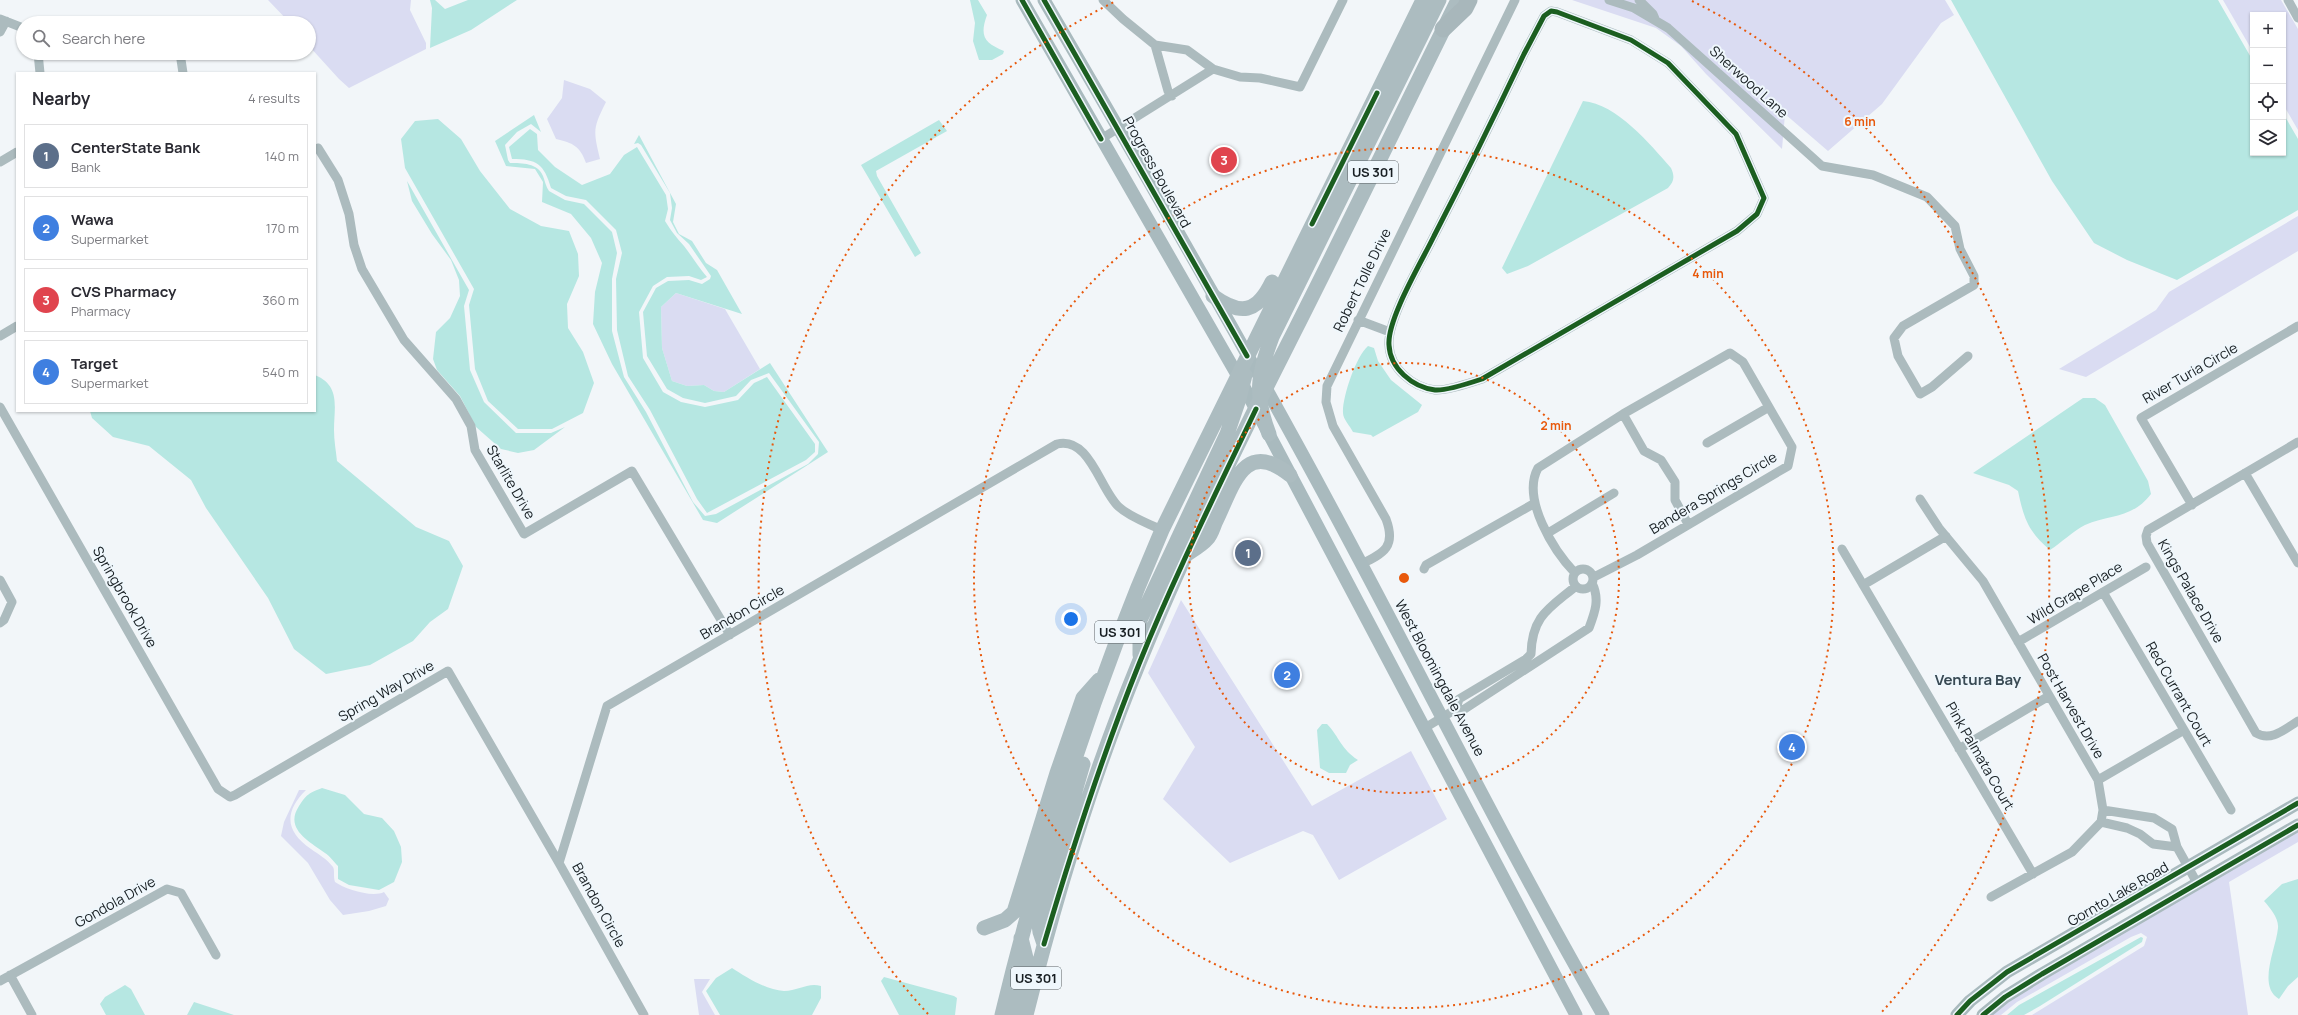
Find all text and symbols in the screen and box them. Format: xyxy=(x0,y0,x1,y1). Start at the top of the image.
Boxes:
map controls xyxy=(2250,12,2286,156)
button: + xyxy=(2250,12,2286,48)
search box xyxy=(16,16,316,60)
icon: search xyxy=(30,27,52,49)
text: Search here xyxy=(62,28,145,49)
street label: Sherwood Lane xyxy=(1706,41,1793,122)
button: − xyxy=(2250,48,2286,84)
button: locate xyxy=(2250,84,2286,120)
text: Nearby xyxy=(32,87,90,110)
text: 4 results xyxy=(248,89,300,107)
street label: Progress Boulevard xyxy=(1119,113,1196,231)
text: 6 min xyxy=(1844,113,1876,130)
button: layers xyxy=(2250,120,2286,156)
text: CenterState Bank xyxy=(71,137,200,158)
pin: 3 xyxy=(1211,145,1237,175)
text: 1 xyxy=(43,147,49,165)
text: 140 m xyxy=(265,147,299,165)
text: Bank xyxy=(71,158,100,176)
road number: US 301 xyxy=(1348,161,1398,183)
text: Wawa xyxy=(71,209,114,230)
text: 2 xyxy=(42,219,50,237)
text: 170 m xyxy=(266,219,299,237)
street label: Robert Tolle Drive xyxy=(1328,225,1395,335)
text: Supermarket xyxy=(71,230,149,248)
text: 4 min xyxy=(1692,265,1724,282)
text: CVS Pharmacy xyxy=(71,281,176,302)
text: 3 xyxy=(42,291,50,309)
text: 360 m xyxy=(262,291,299,309)
text: Pharmacy xyxy=(71,302,131,320)
street label: River Turia Circle xyxy=(2139,338,2241,408)
text: Target xyxy=(71,353,118,374)
text: 4 xyxy=(42,363,50,381)
text: 540 m xyxy=(262,363,299,381)
text: Supermarket xyxy=(71,374,149,392)
text: 2 min xyxy=(1540,417,1572,434)
street label: Starlite Drive xyxy=(483,441,540,522)
street label: Bandera Springs Circle xyxy=(1645,447,1780,538)
street label: Kings Palace Drive xyxy=(2154,536,2229,646)
pin: 1 xyxy=(1235,538,1261,568)
street label: Springbrook Drive xyxy=(89,543,162,651)
street label: Wild Grape Place xyxy=(2024,557,2126,628)
centre of rings xyxy=(1397,571,1411,585)
street label: Brandon Circle xyxy=(696,580,787,643)
street label: West Bloomingdale Avenue xyxy=(1391,596,1490,759)
your location xyxy=(1061,609,1081,629)
road number: US 301 xyxy=(1095,621,1145,643)
street label: Red Currant Court xyxy=(2142,638,2217,750)
street label: Post Harvest Drive xyxy=(2034,650,2109,762)
street label: Spring Way Drive xyxy=(334,655,437,726)
pin: 2 xyxy=(1274,660,1300,690)
district label: Ventura Bay xyxy=(1935,669,2022,690)
street label: Pink Palmata Court xyxy=(1942,698,2019,814)
pin: 4 xyxy=(1779,732,1805,762)
street label: Gornto Lake Road xyxy=(2064,857,2172,930)
street label: Brandon Circle xyxy=(568,859,631,951)
street label: Gondola Drive xyxy=(71,872,159,932)
road number: US 301 xyxy=(1011,967,1061,989)

